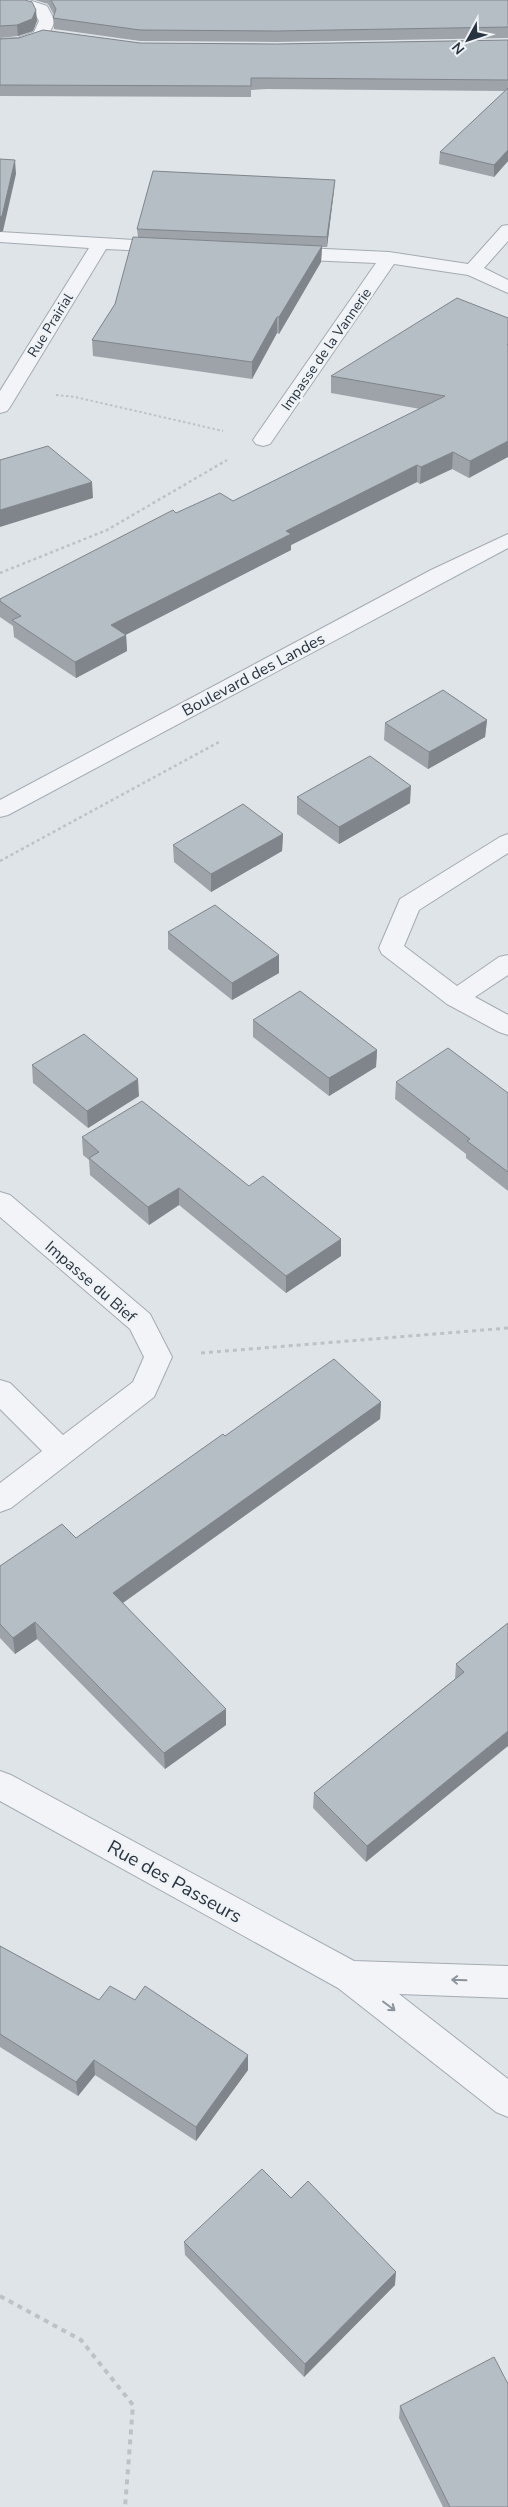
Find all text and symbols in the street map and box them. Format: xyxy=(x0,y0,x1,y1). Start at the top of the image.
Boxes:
north arrow xyxy=(443,15,493,65)
text: N xyxy=(448,38,469,58)
street label: Impasse de la Vannerie xyxy=(277,284,376,414)
street label: Rue Prairial xyxy=(23,289,78,361)
street label: Boulevard des Landes xyxy=(178,628,329,722)
street label: Impasse du Bief xyxy=(40,1236,141,1328)
street label: Rue des Passeurs xyxy=(103,1834,246,1930)
one-way arrow xyxy=(452,1976,468,1985)
one-way arrow xyxy=(382,2001,395,2012)

